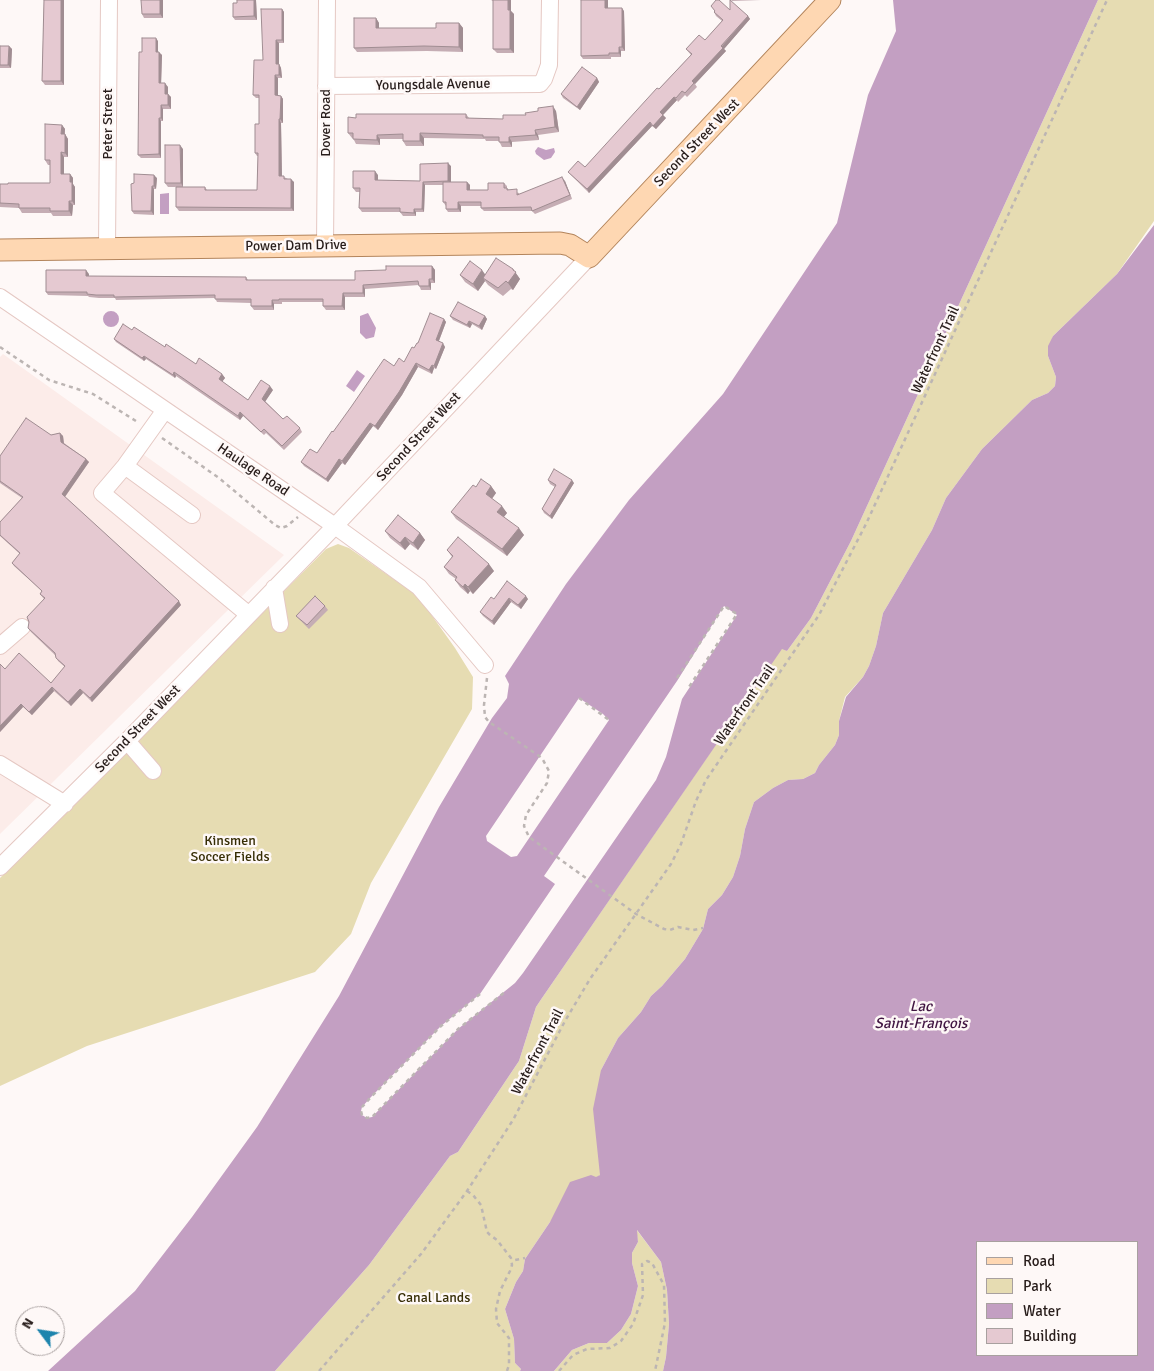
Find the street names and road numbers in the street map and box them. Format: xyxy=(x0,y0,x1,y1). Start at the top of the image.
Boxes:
street label: Youngsdale Avenue xyxy=(376,76,490,94)
street label: Peter Street xyxy=(100,88,116,160)
street label: Dover Road xyxy=(318,89,334,157)
street label: Second Street West xyxy=(651,96,743,190)
street label: Power Dam Drive xyxy=(245,237,347,255)
street label: Waterfront Trail xyxy=(908,304,964,396)
street label: Second Street West xyxy=(373,389,465,485)
street label: Haulage Road xyxy=(214,440,292,500)
street label: Waterfront Trail xyxy=(711,661,779,749)
street label: Second Street West xyxy=(92,682,184,776)
street label: Waterfront Trail xyxy=(508,1006,568,1098)

